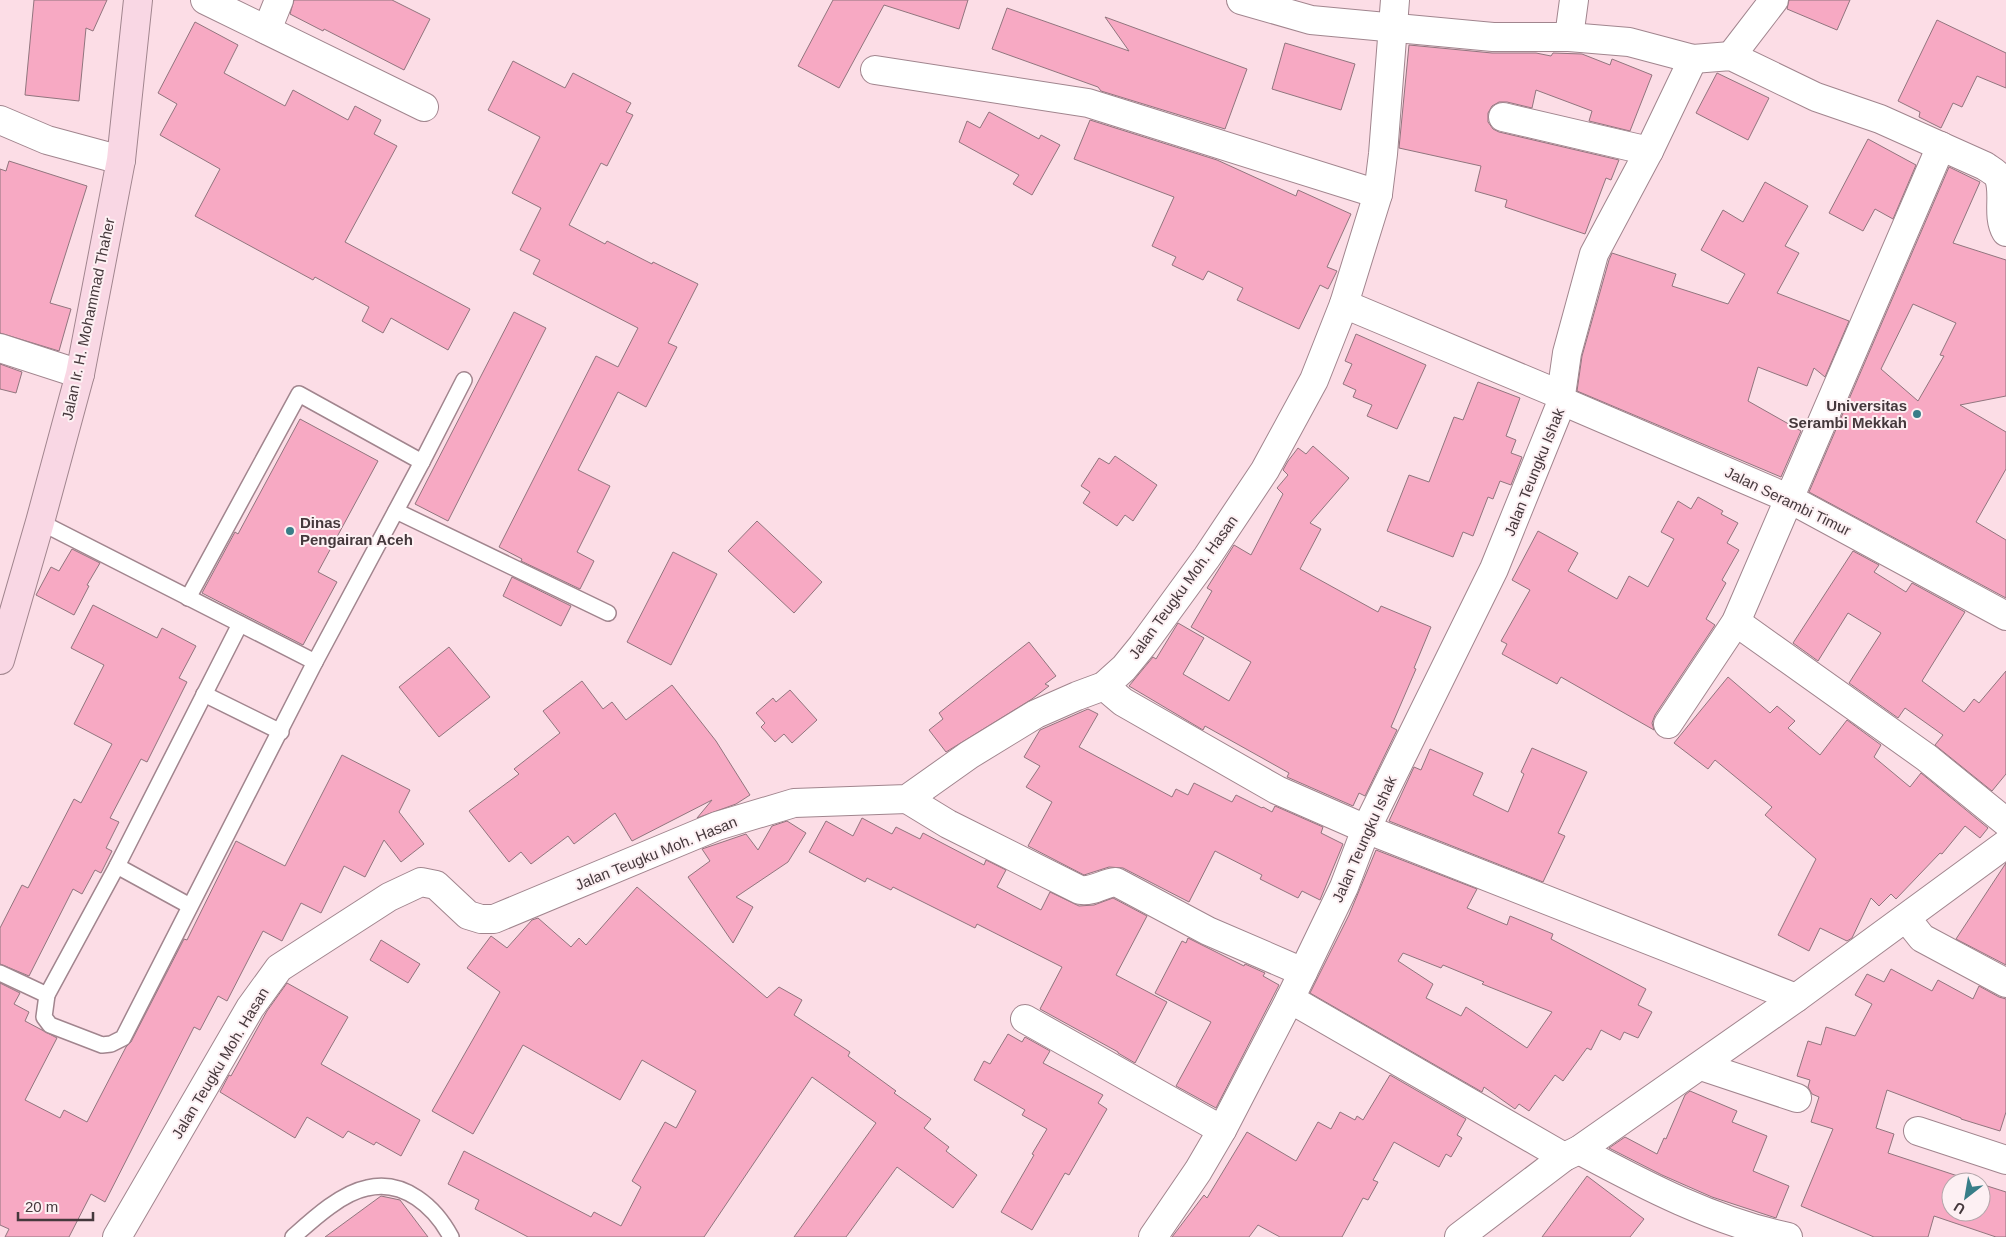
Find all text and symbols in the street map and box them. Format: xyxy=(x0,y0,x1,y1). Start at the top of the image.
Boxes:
street label: Jalan Ir. H. Mohammad Thaher xyxy=(58,216,118,422)
place label: Universitas Serambi Mekkah xyxy=(1789,397,1907,431)
street label: Jalan Teungku Ishak xyxy=(1501,405,1568,538)
marker: Universitas Serambi Mekkah xyxy=(1911,408,1923,420)
street label: Jalan Serambi Timur xyxy=(1722,463,1854,539)
street label: Jalan Teugku Moh. Hasan xyxy=(1125,512,1241,662)
place label: Dinas Pengairan Aceh xyxy=(300,514,413,548)
marker: Dinas Pengairan Aceh xyxy=(284,525,296,537)
street label: Jalan Teungku Ishak xyxy=(1328,773,1400,905)
street label: Jalan Teugku Moh. Hasan xyxy=(573,813,739,893)
street label: Jalan Teugku Moh. Hasan xyxy=(168,984,272,1142)
north arrow xyxy=(1941,1172,1991,1222)
scale bar xyxy=(18,1190,92,1222)
text: 20 m xyxy=(25,1198,58,1215)
text: U xyxy=(1951,1199,1968,1218)

